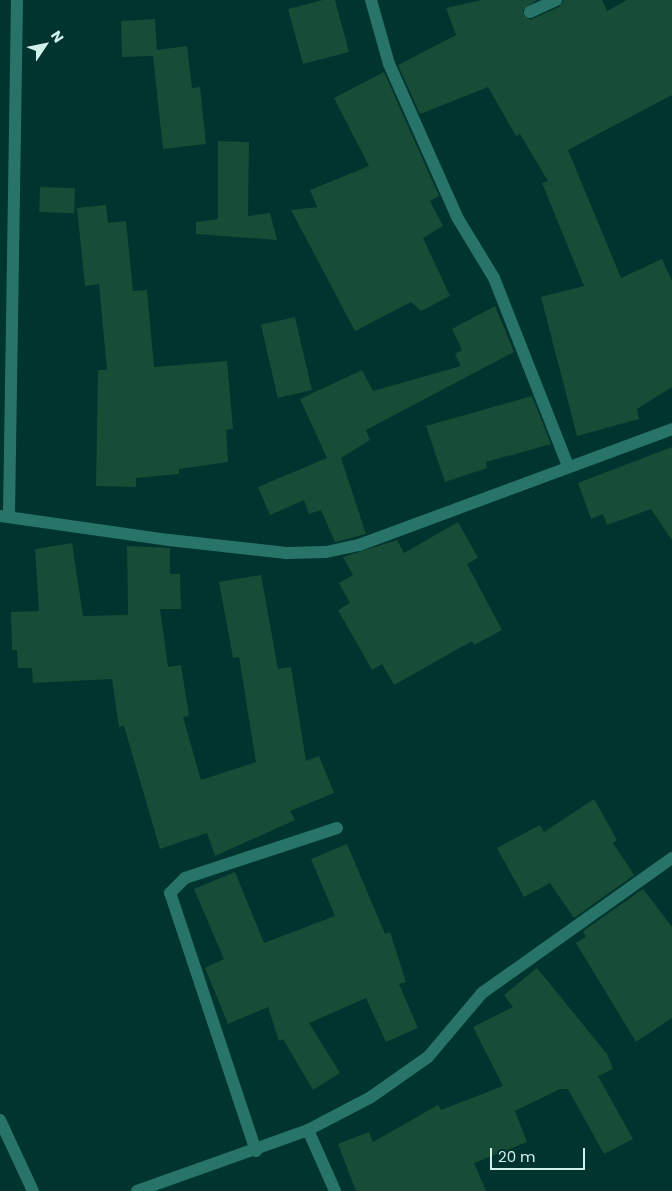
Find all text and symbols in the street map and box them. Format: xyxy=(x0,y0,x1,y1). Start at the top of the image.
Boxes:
north arrow xyxy=(20,20,70,70)
text: N xyxy=(46,27,69,47)
scale bar xyxy=(492,1138,587,1170)
text: 20 m xyxy=(498,1146,536,1167)

